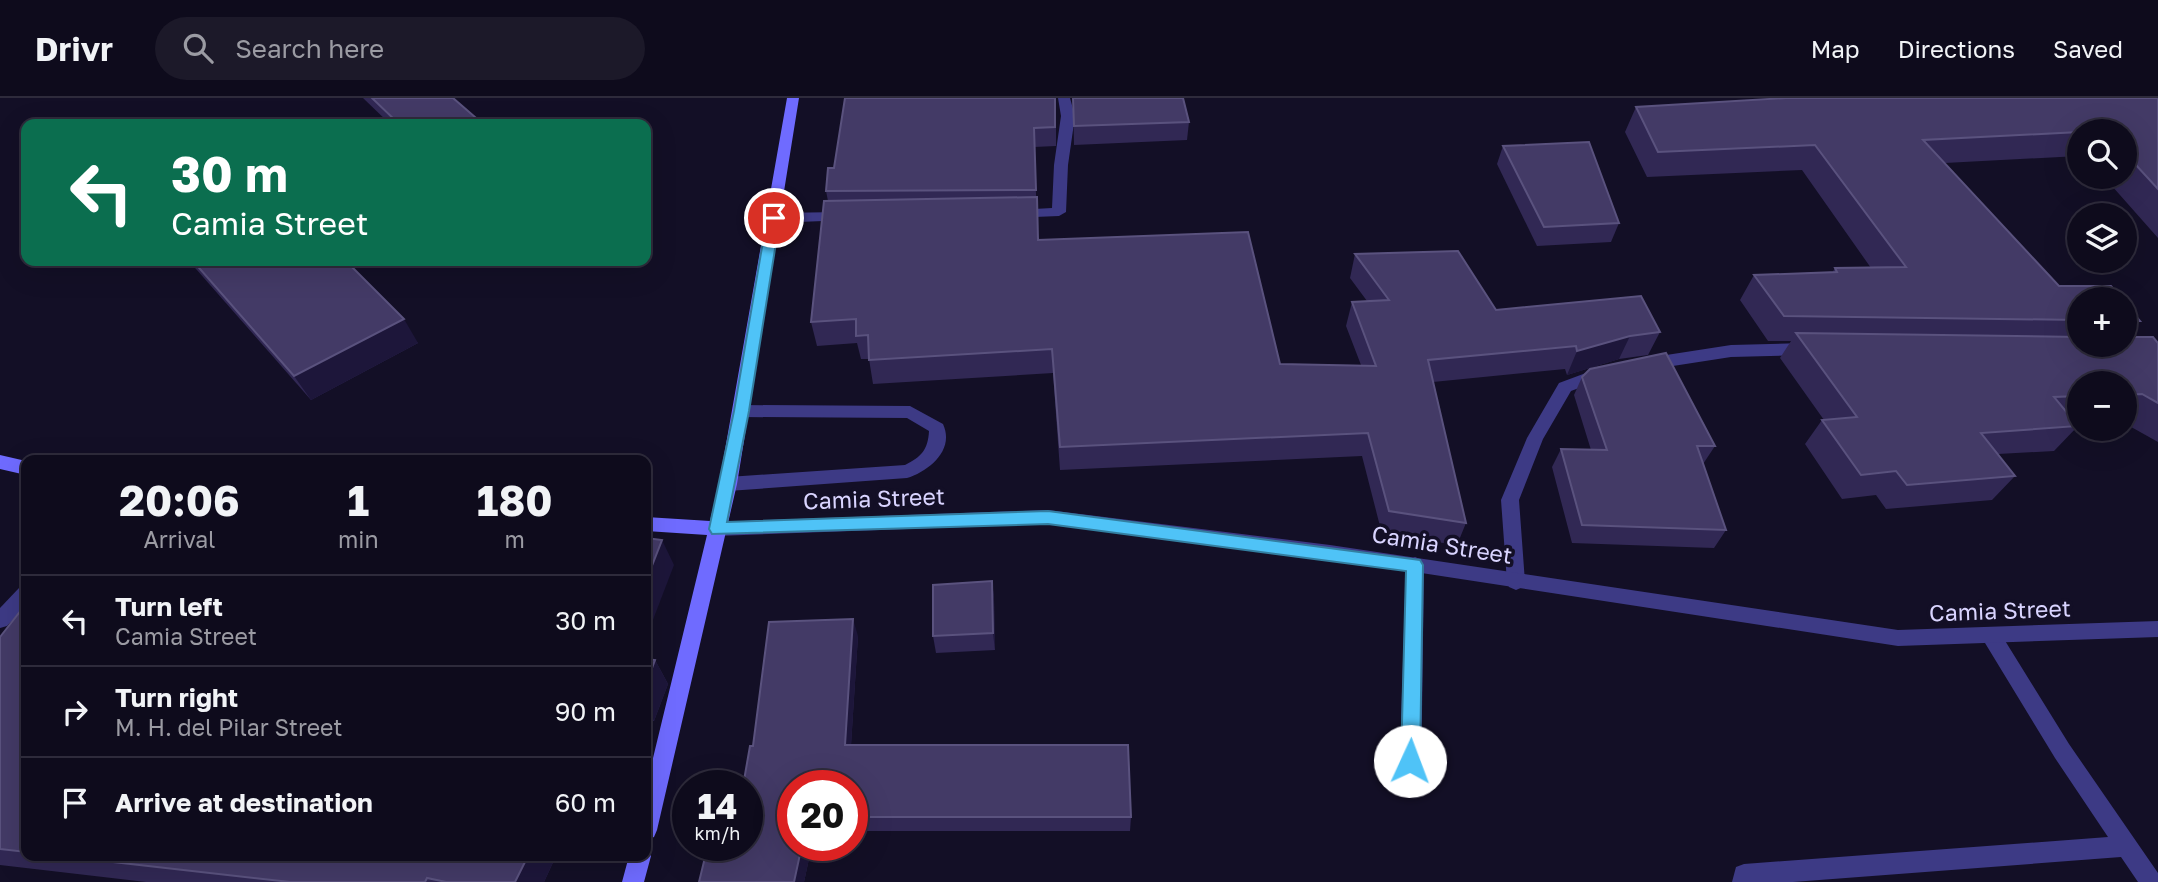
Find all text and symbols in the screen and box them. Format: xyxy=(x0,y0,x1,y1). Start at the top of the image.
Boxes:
search box xyxy=(155,17,645,80)
text: Drivr xyxy=(35,29,113,68)
icon: search xyxy=(179,29,217,67)
text: Search here xyxy=(235,33,384,64)
text: Map xyxy=(1811,34,1860,63)
text: Directions xyxy=(1898,34,2015,63)
text: Saved xyxy=(2053,34,2123,63)
map controls xyxy=(2067,119,2137,441)
button: search xyxy=(2067,119,2137,189)
text: 30 m xyxy=(171,144,288,203)
icon: left xyxy=(56,147,147,238)
pin xyxy=(744,188,804,248)
icon: arrive xyxy=(755,199,793,237)
button: layers xyxy=(2067,203,2137,273)
text: Camia Street xyxy=(171,204,369,242)
button: + xyxy=(2067,287,2137,357)
button: − xyxy=(2067,371,2137,441)
text: 20:06 xyxy=(119,475,240,525)
text: 1 xyxy=(347,475,369,525)
text: 180 xyxy=(477,475,553,525)
street label: Camia Street xyxy=(803,482,945,514)
street label: Camia Street xyxy=(1370,519,1514,569)
text: Arrival xyxy=(143,525,215,553)
text: min xyxy=(338,525,379,553)
text: m xyxy=(505,525,525,553)
text: Turn left xyxy=(115,591,223,622)
street label: Camia Street xyxy=(1929,594,2071,626)
icon: left xyxy=(56,602,94,640)
text: 30 m xyxy=(555,605,616,636)
text: Camia Street xyxy=(115,622,257,650)
text: Turn right xyxy=(115,682,238,713)
icon: right xyxy=(56,693,94,731)
text: 90 m xyxy=(555,696,616,727)
text: M. H. del Pilar Street xyxy=(115,713,343,741)
position arrow xyxy=(1373,724,1447,798)
speed limit sign: 20 xyxy=(777,770,868,861)
icon: arrive xyxy=(56,784,94,822)
text: 14 xyxy=(698,785,737,827)
text: Arrive at destination xyxy=(115,787,373,818)
text: 60 m xyxy=(555,787,616,818)
text: km/h xyxy=(695,822,740,844)

